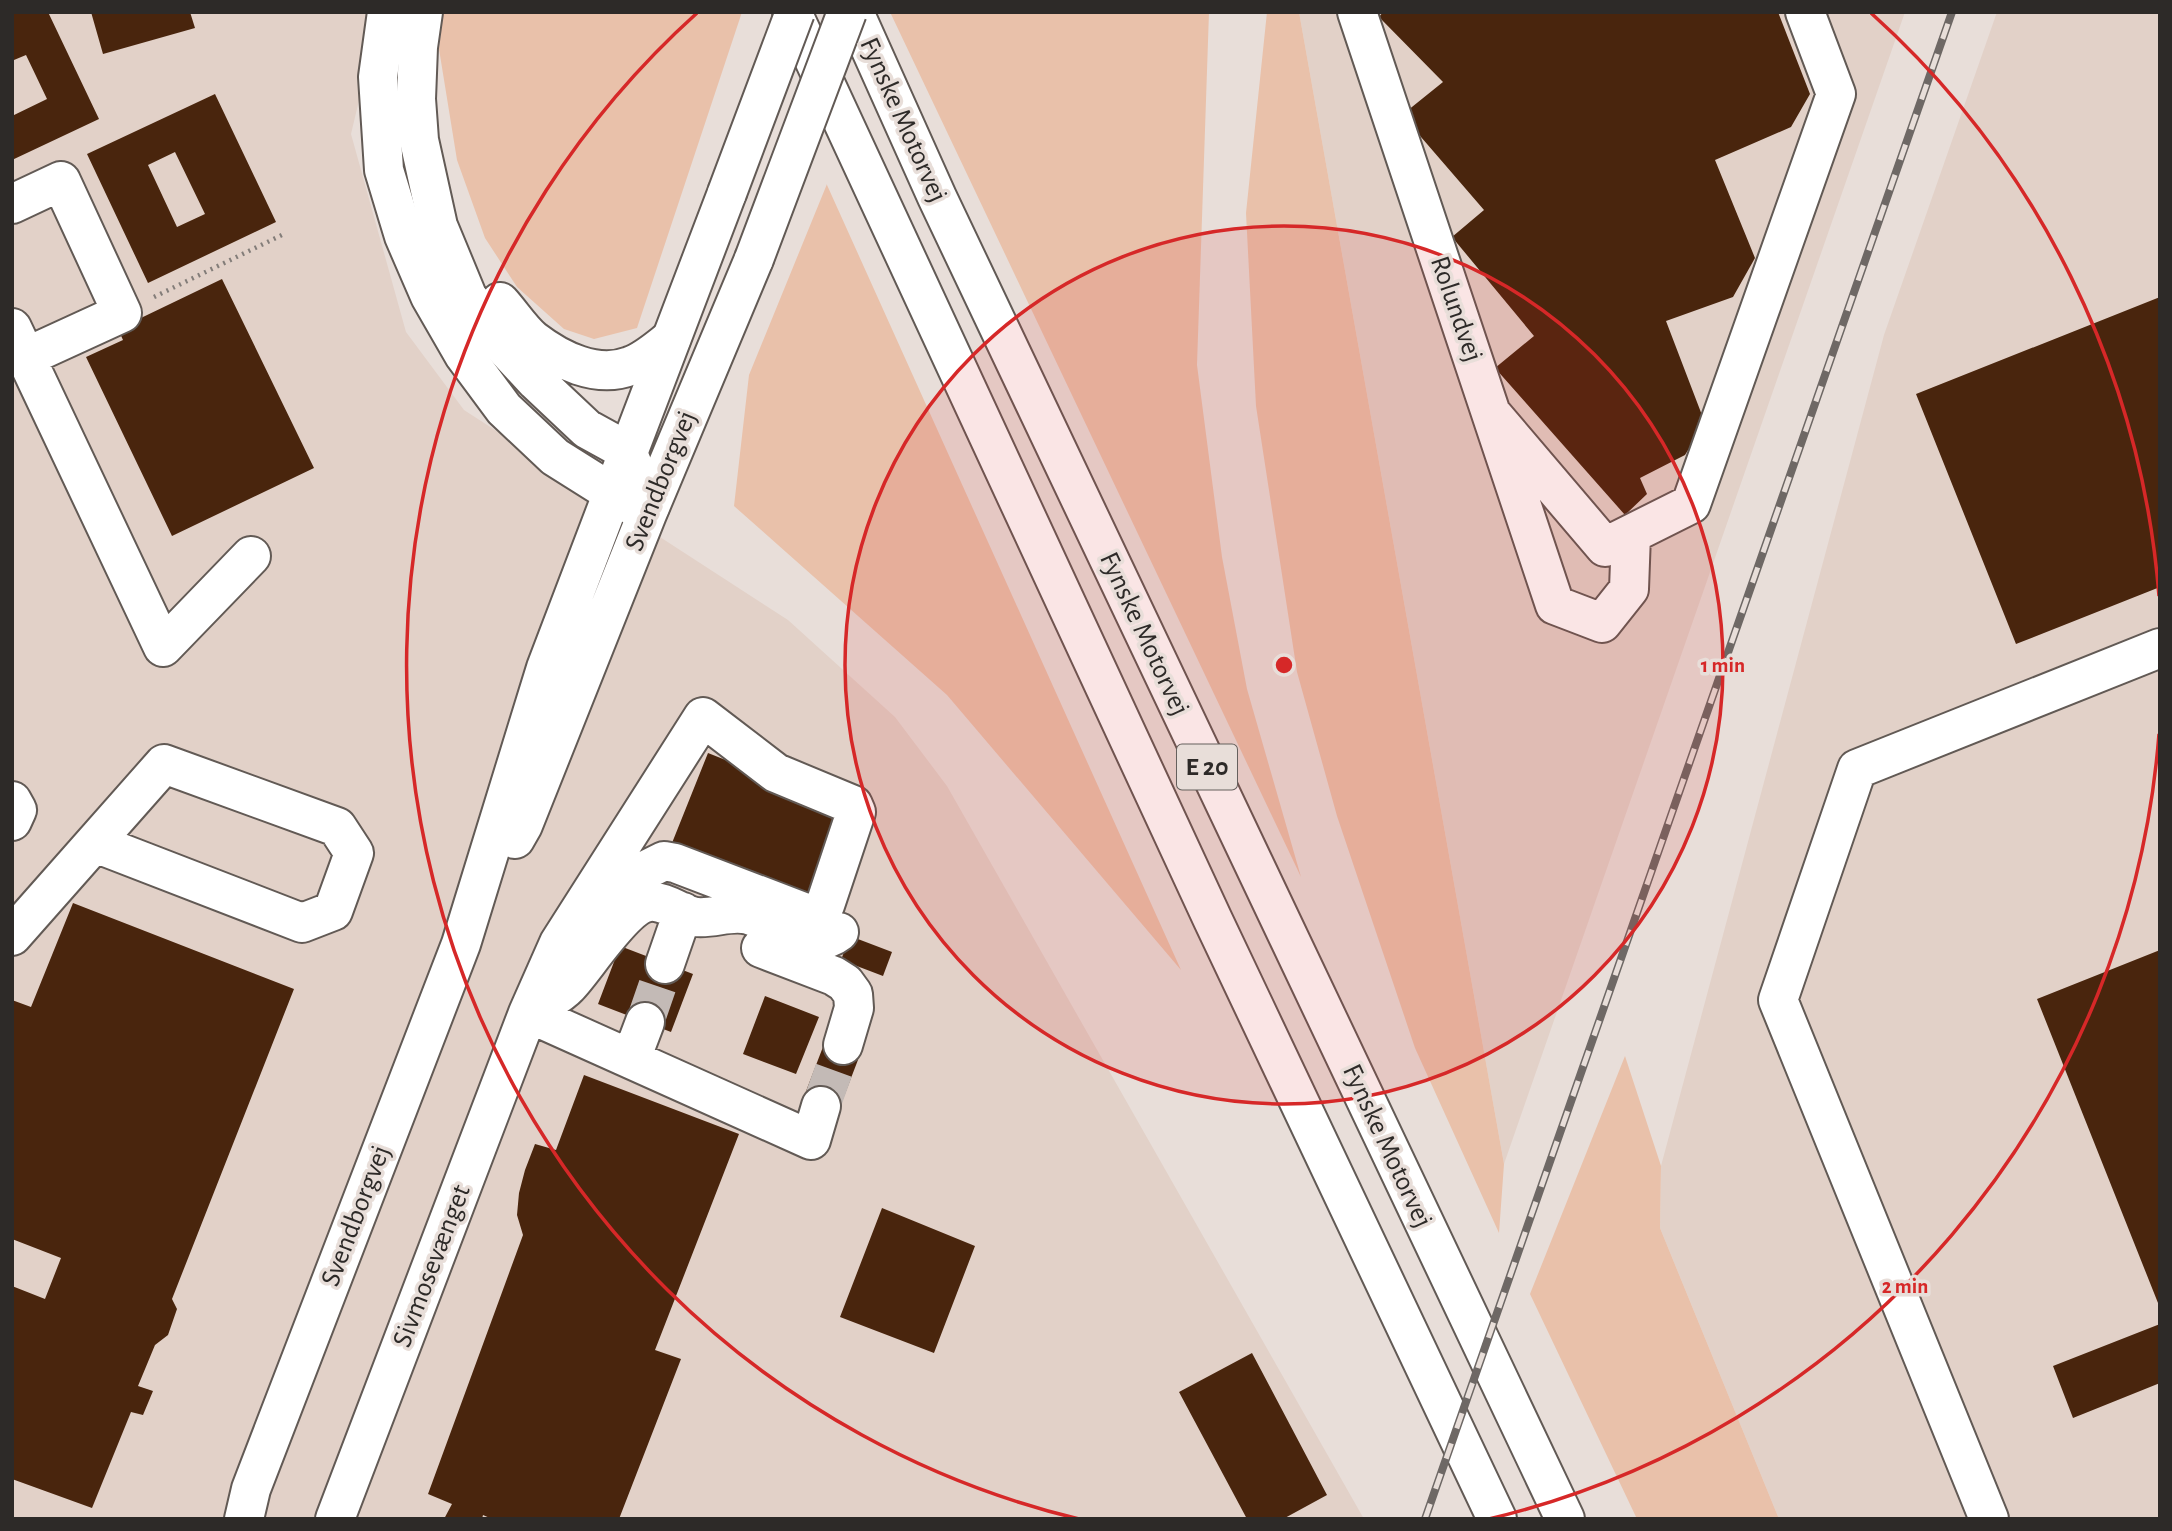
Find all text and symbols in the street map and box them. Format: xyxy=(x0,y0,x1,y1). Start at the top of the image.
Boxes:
street label: Fynske Motorvej xyxy=(854,34,952,206)
street label: Rolundvej xyxy=(1425,252,1487,366)
street label: Svendborgvej xyxy=(620,407,702,555)
street label: Fynske Motorvej xyxy=(1094,548,1194,720)
centre of rings xyxy=(1272,653,1296,677)
text: 1 min xyxy=(1701,655,1745,676)
road number: E 20 xyxy=(1177,744,1237,790)
street label: Fynske Motorvej xyxy=(1337,1060,1437,1232)
street label: Svendborgvej xyxy=(316,1142,396,1290)
street label: Sivmosevænget xyxy=(388,1181,476,1351)
text: 2 min xyxy=(1882,1276,1928,1297)

